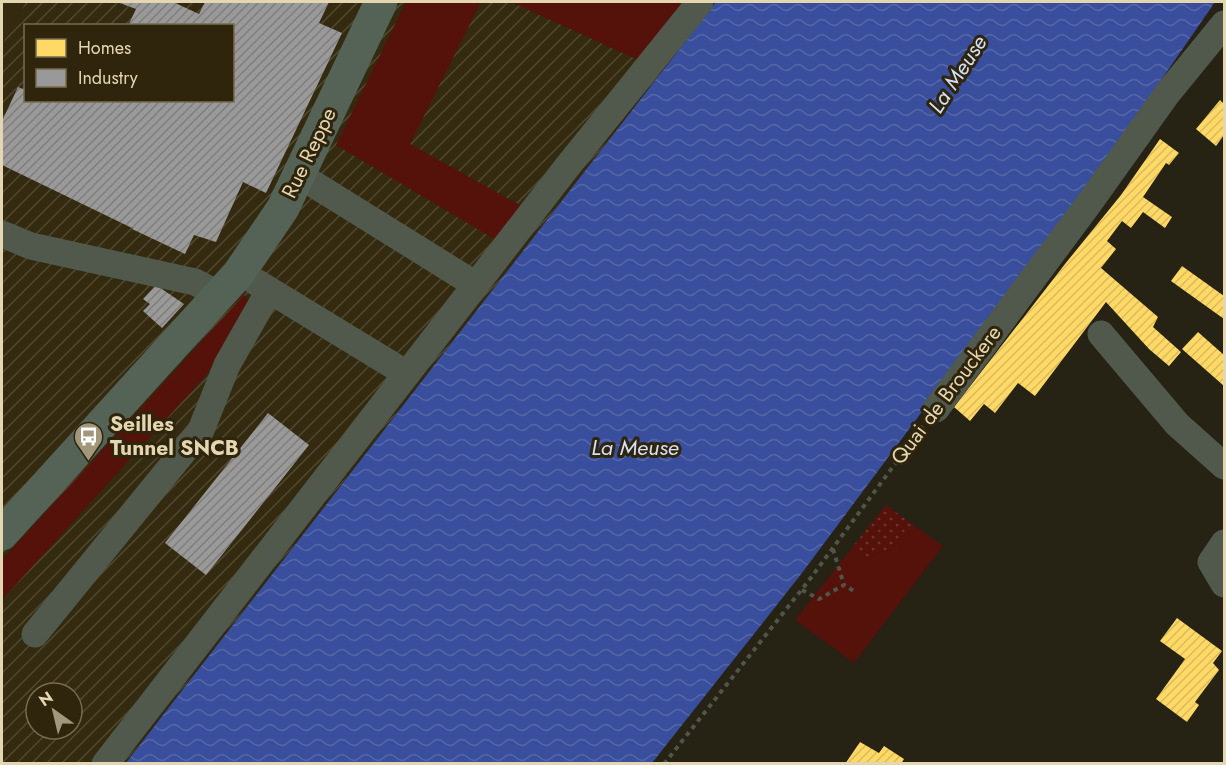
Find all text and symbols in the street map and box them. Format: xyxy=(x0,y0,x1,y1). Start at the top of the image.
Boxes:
legend xyxy=(24,24,234,102)
water label: La Meuse xyxy=(920,29,994,119)
text: Homes xyxy=(78,35,131,61)
text: Industry xyxy=(78,65,138,91)
street label: Rue Reppe xyxy=(274,103,344,203)
street label: Quai de Brouckere xyxy=(884,319,1008,471)
place label: Seilles Tunnel SNCB xyxy=(110,409,239,463)
bus stop icon: Seilles Tunnel SNCB xyxy=(73,420,105,462)
water label: La Meuse xyxy=(591,431,679,463)
north arrow xyxy=(24,681,84,741)
text: N xyxy=(34,686,58,712)

